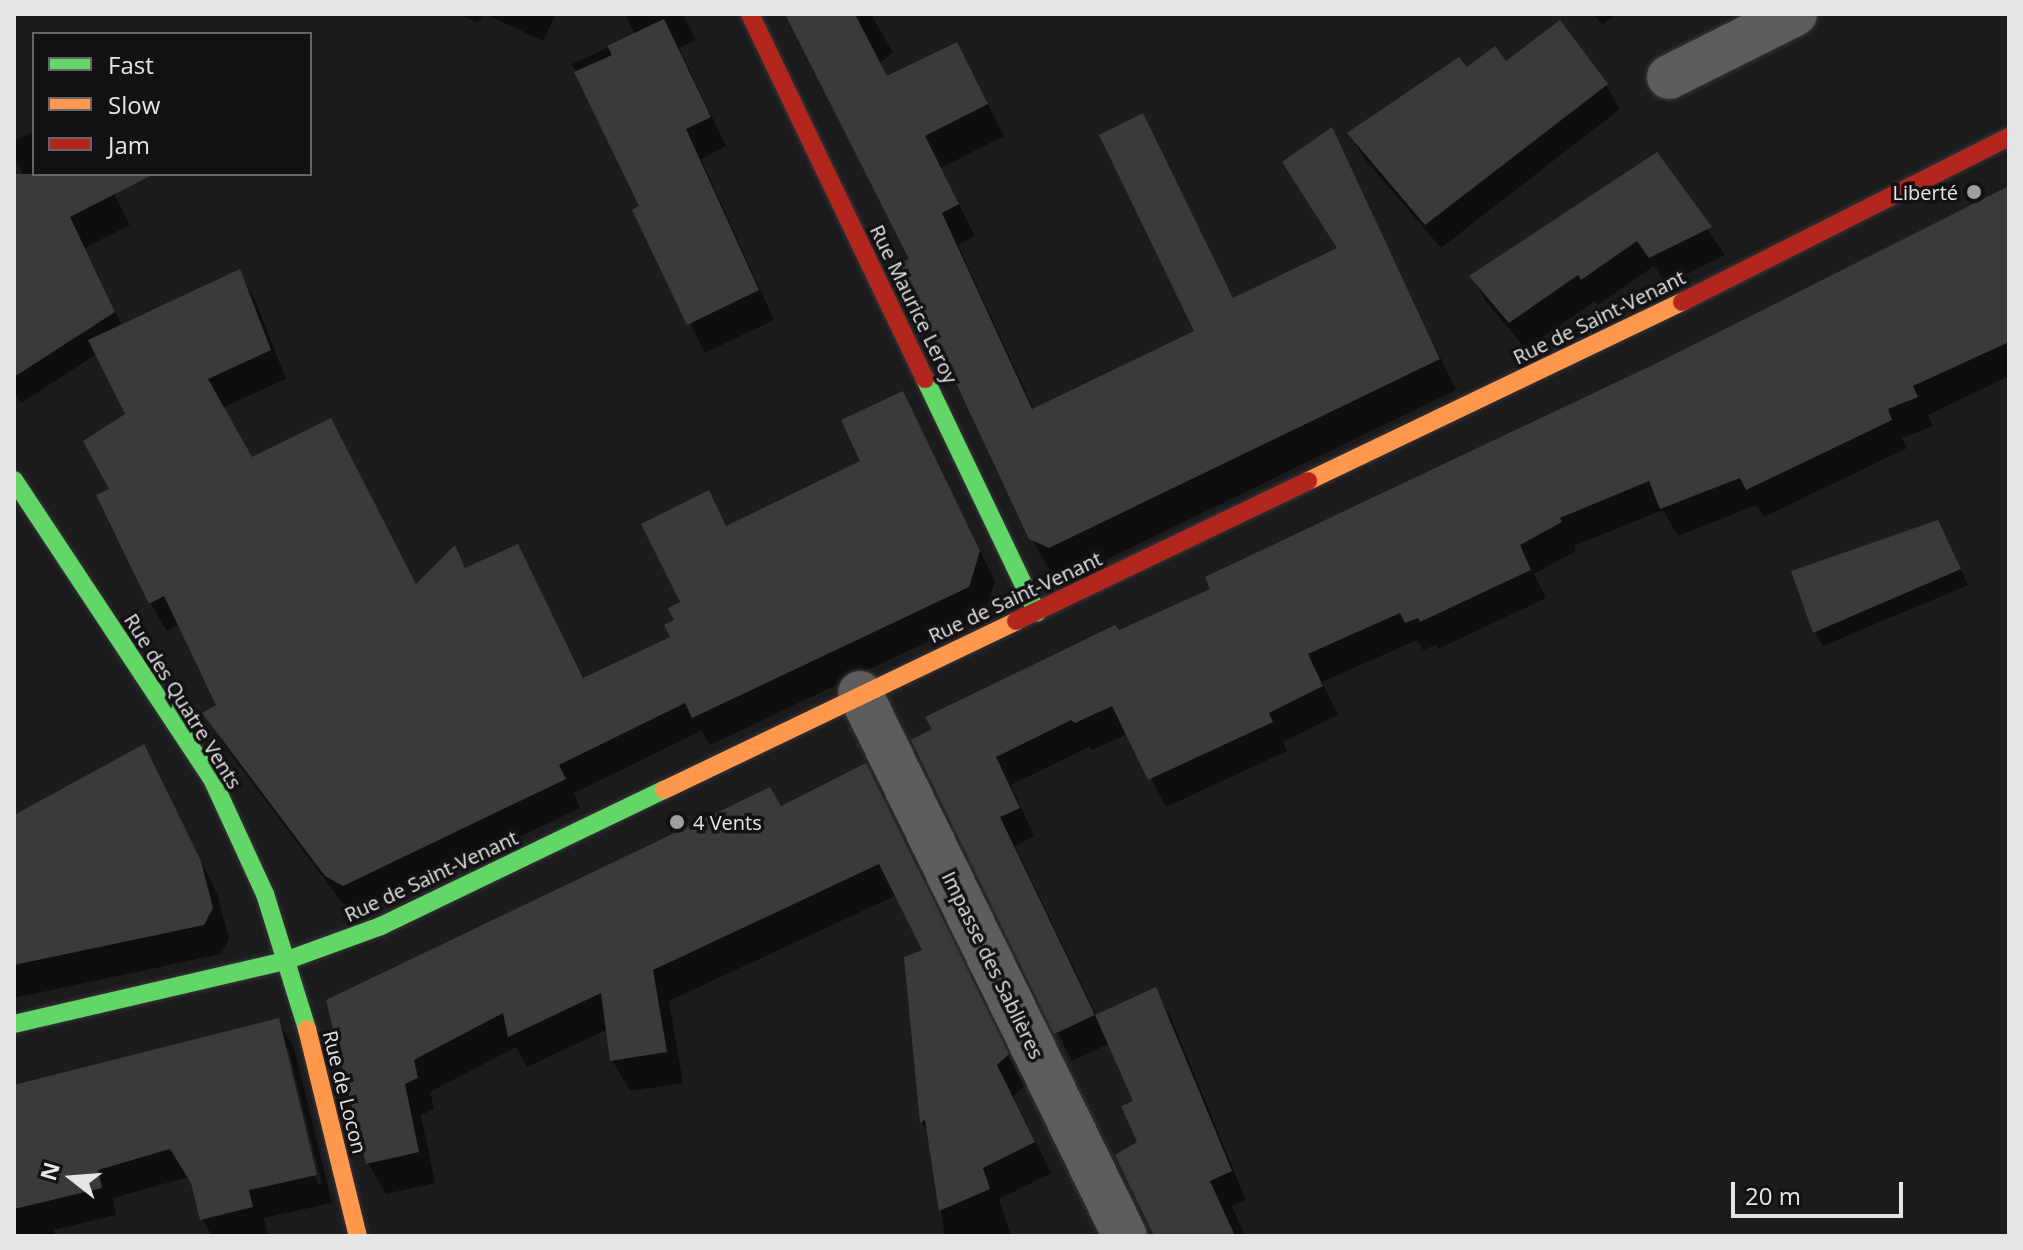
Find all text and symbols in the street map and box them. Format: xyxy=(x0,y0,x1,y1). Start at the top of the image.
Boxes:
legend xyxy=(32,32,312,176)
text: Fast xyxy=(108,48,154,81)
text: Slow xyxy=(108,88,160,121)
text: Jam xyxy=(108,128,150,161)
place label: Liberté xyxy=(1893,180,1958,204)
marker: Liberté xyxy=(1965,183,1983,201)
street label: Rue Maurice Leroy xyxy=(865,221,963,387)
street label: Rue de Saint-Venant xyxy=(1509,265,1689,369)
street label: Rue de Saint-Venant xyxy=(924,546,1106,648)
street label: Rue des Quatre Vents xyxy=(119,609,247,793)
place label: 4 Vents xyxy=(693,810,762,834)
marker: 4 Vents xyxy=(668,813,686,831)
street label: Rue de Saint-Venant xyxy=(340,825,522,927)
street label: Impasse des Sablières xyxy=(937,867,1049,1063)
street label: Rue de Locon xyxy=(318,1028,372,1156)
north arrow xyxy=(32,1138,112,1218)
text: N xyxy=(32,1158,66,1184)
scale bar xyxy=(1735,1166,1907,1216)
text: 20 m xyxy=(1745,1179,1801,1212)

